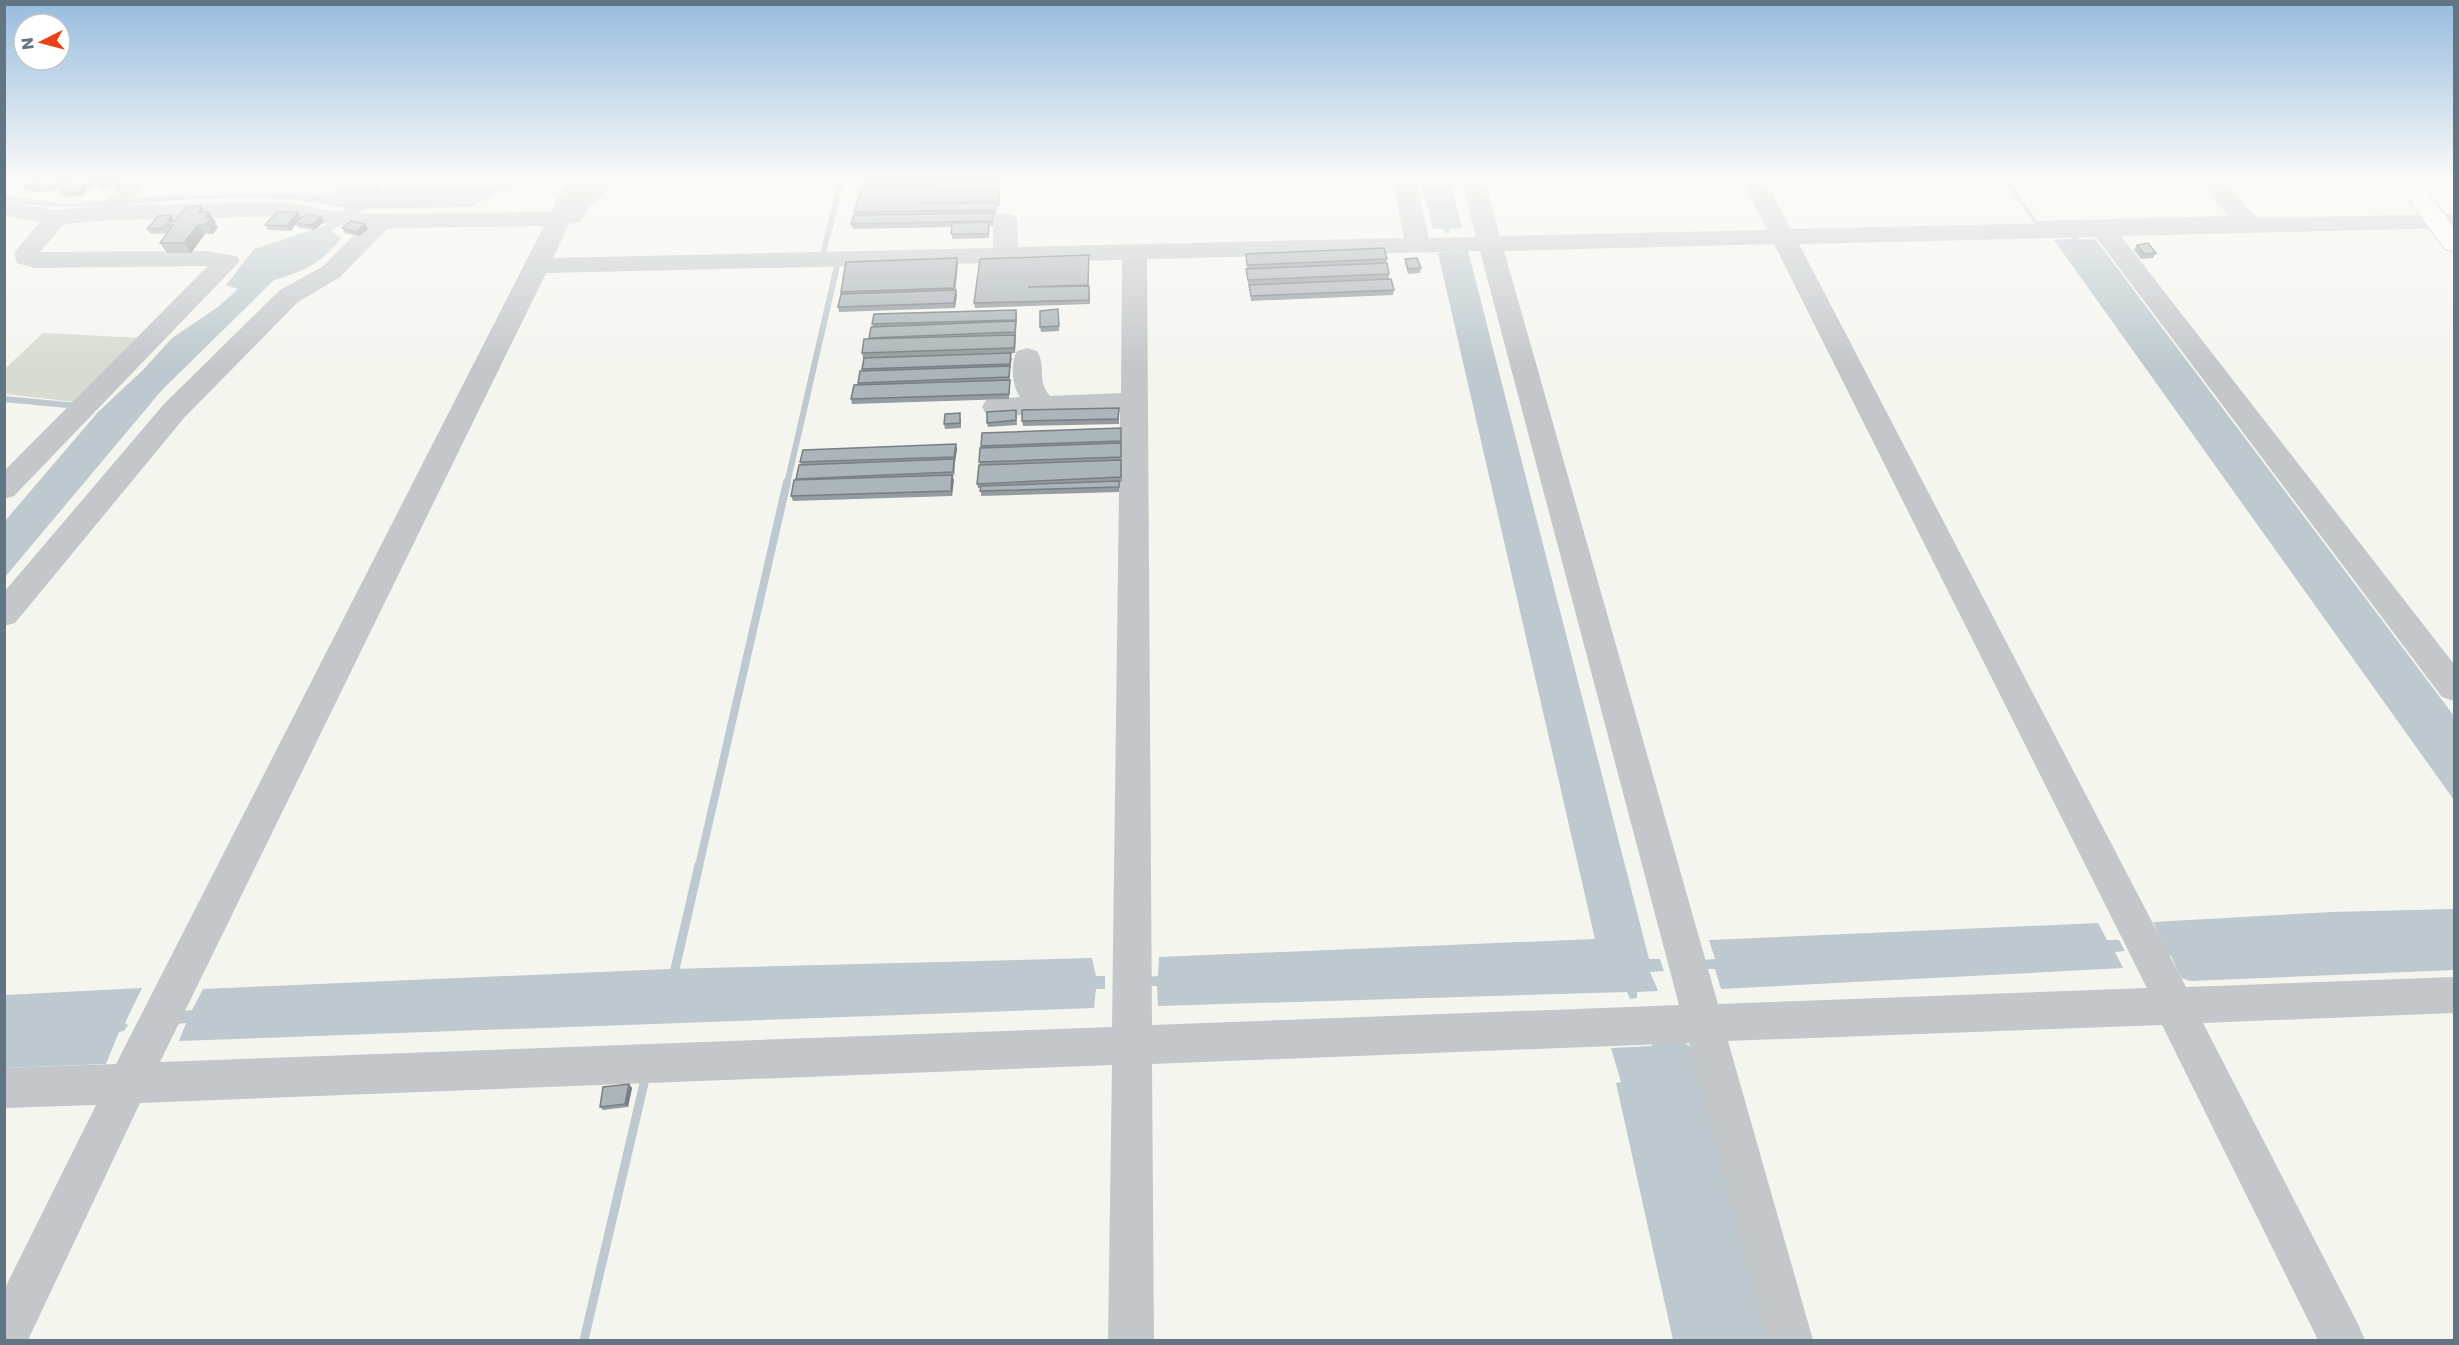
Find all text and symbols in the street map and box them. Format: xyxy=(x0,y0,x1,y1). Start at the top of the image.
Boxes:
north arrow xyxy=(12,12,72,72)
text: N xyxy=(16,36,40,51)

